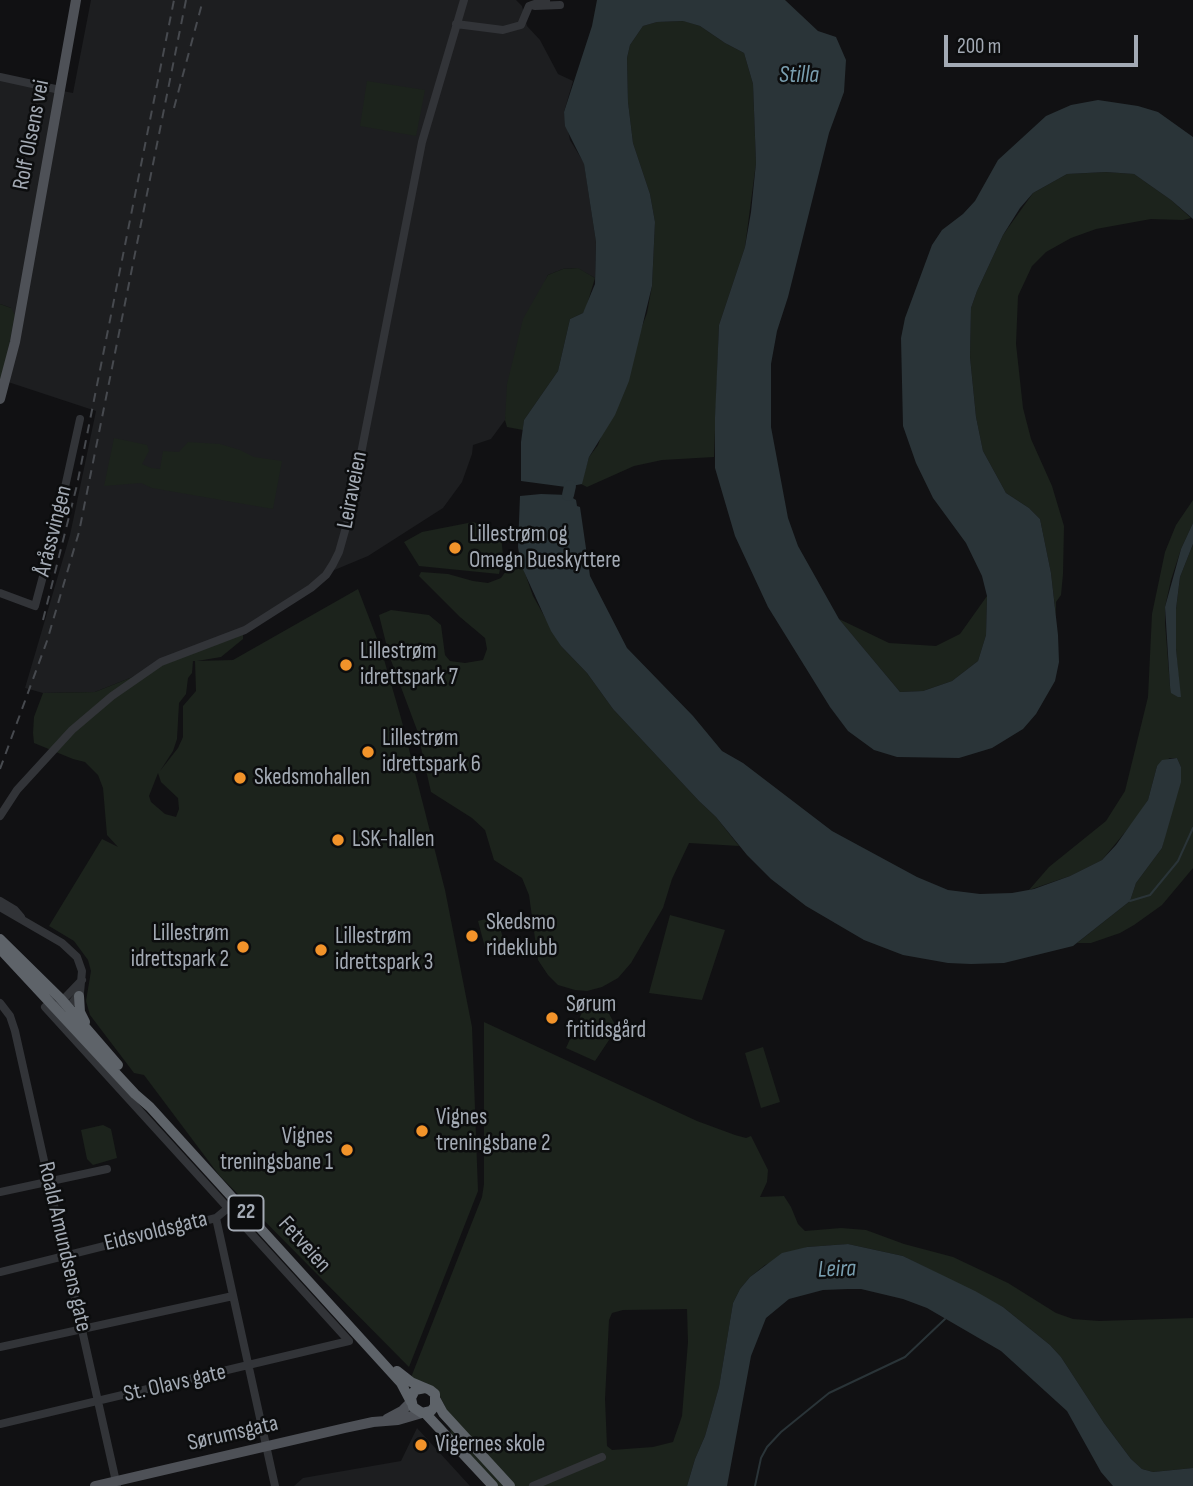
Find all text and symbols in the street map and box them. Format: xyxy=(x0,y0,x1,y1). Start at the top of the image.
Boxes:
scale bar xyxy=(948,21,1142,65)
text: 200 m xyxy=(957,34,1001,59)
water label: Stilla xyxy=(779,62,819,90)
street label: Rolf Olsens vei xyxy=(8,78,56,192)
street label: Leiraveien xyxy=(332,449,374,531)
street label: Åråssvingen xyxy=(29,483,79,579)
place label: Lillestrøm og Omegn Bueskyttere xyxy=(469,521,621,575)
marker: Lillestrøm og Omegn Bueskyttere xyxy=(447,540,463,556)
place label: Lillestrøm idrettspark 7 xyxy=(360,638,458,692)
marker: Lillestrøm idrettspark 7 xyxy=(338,657,354,673)
place label: Lillestrøm idrettspark 6 xyxy=(382,725,481,779)
marker: Lillestrøm idrettspark 6 xyxy=(360,744,376,760)
place label: Skedsmohallen xyxy=(254,764,370,792)
marker: Skedsmohallen xyxy=(232,770,248,786)
place label: LSK-hallen xyxy=(352,826,435,854)
marker: LSK-hallen xyxy=(330,832,346,848)
place label: Skedsmo rideklubb xyxy=(486,909,557,963)
place label: Lillestrøm idrettspark 2 xyxy=(131,920,229,974)
place label: Lillestrøm idrettspark 3 xyxy=(335,923,433,977)
marker: Skedsmo rideklubb xyxy=(464,928,480,944)
marker: Lillestrøm idrettspark 2 xyxy=(235,939,251,955)
marker: Lillestrøm idrettspark 3 xyxy=(313,942,329,958)
place label: Sørum fritidsgård xyxy=(566,991,646,1045)
marker: Sørum fritidsgård xyxy=(544,1010,560,1026)
place label: Vignes treningsbane 2 xyxy=(436,1104,550,1158)
place label: Vignes treningsbane 1 xyxy=(220,1123,333,1177)
marker: Vignes treningsbane 2 xyxy=(414,1123,430,1139)
marker: Vignes treningsbane 1 xyxy=(339,1142,355,1158)
street label: Roald Amundsens gate xyxy=(31,1159,97,1335)
road number: 22 xyxy=(229,1196,264,1230)
street label: Eidsvoldsgata xyxy=(102,1206,210,1258)
street label: Fetveien xyxy=(272,1211,336,1279)
water label: Leira xyxy=(817,1255,857,1285)
street label: St. Olavs gate xyxy=(121,1359,229,1409)
street label: Sørumsgata xyxy=(185,1410,281,1458)
place label: Vigernes skole xyxy=(435,1431,545,1459)
marker: Vigernes skole xyxy=(413,1437,429,1453)

